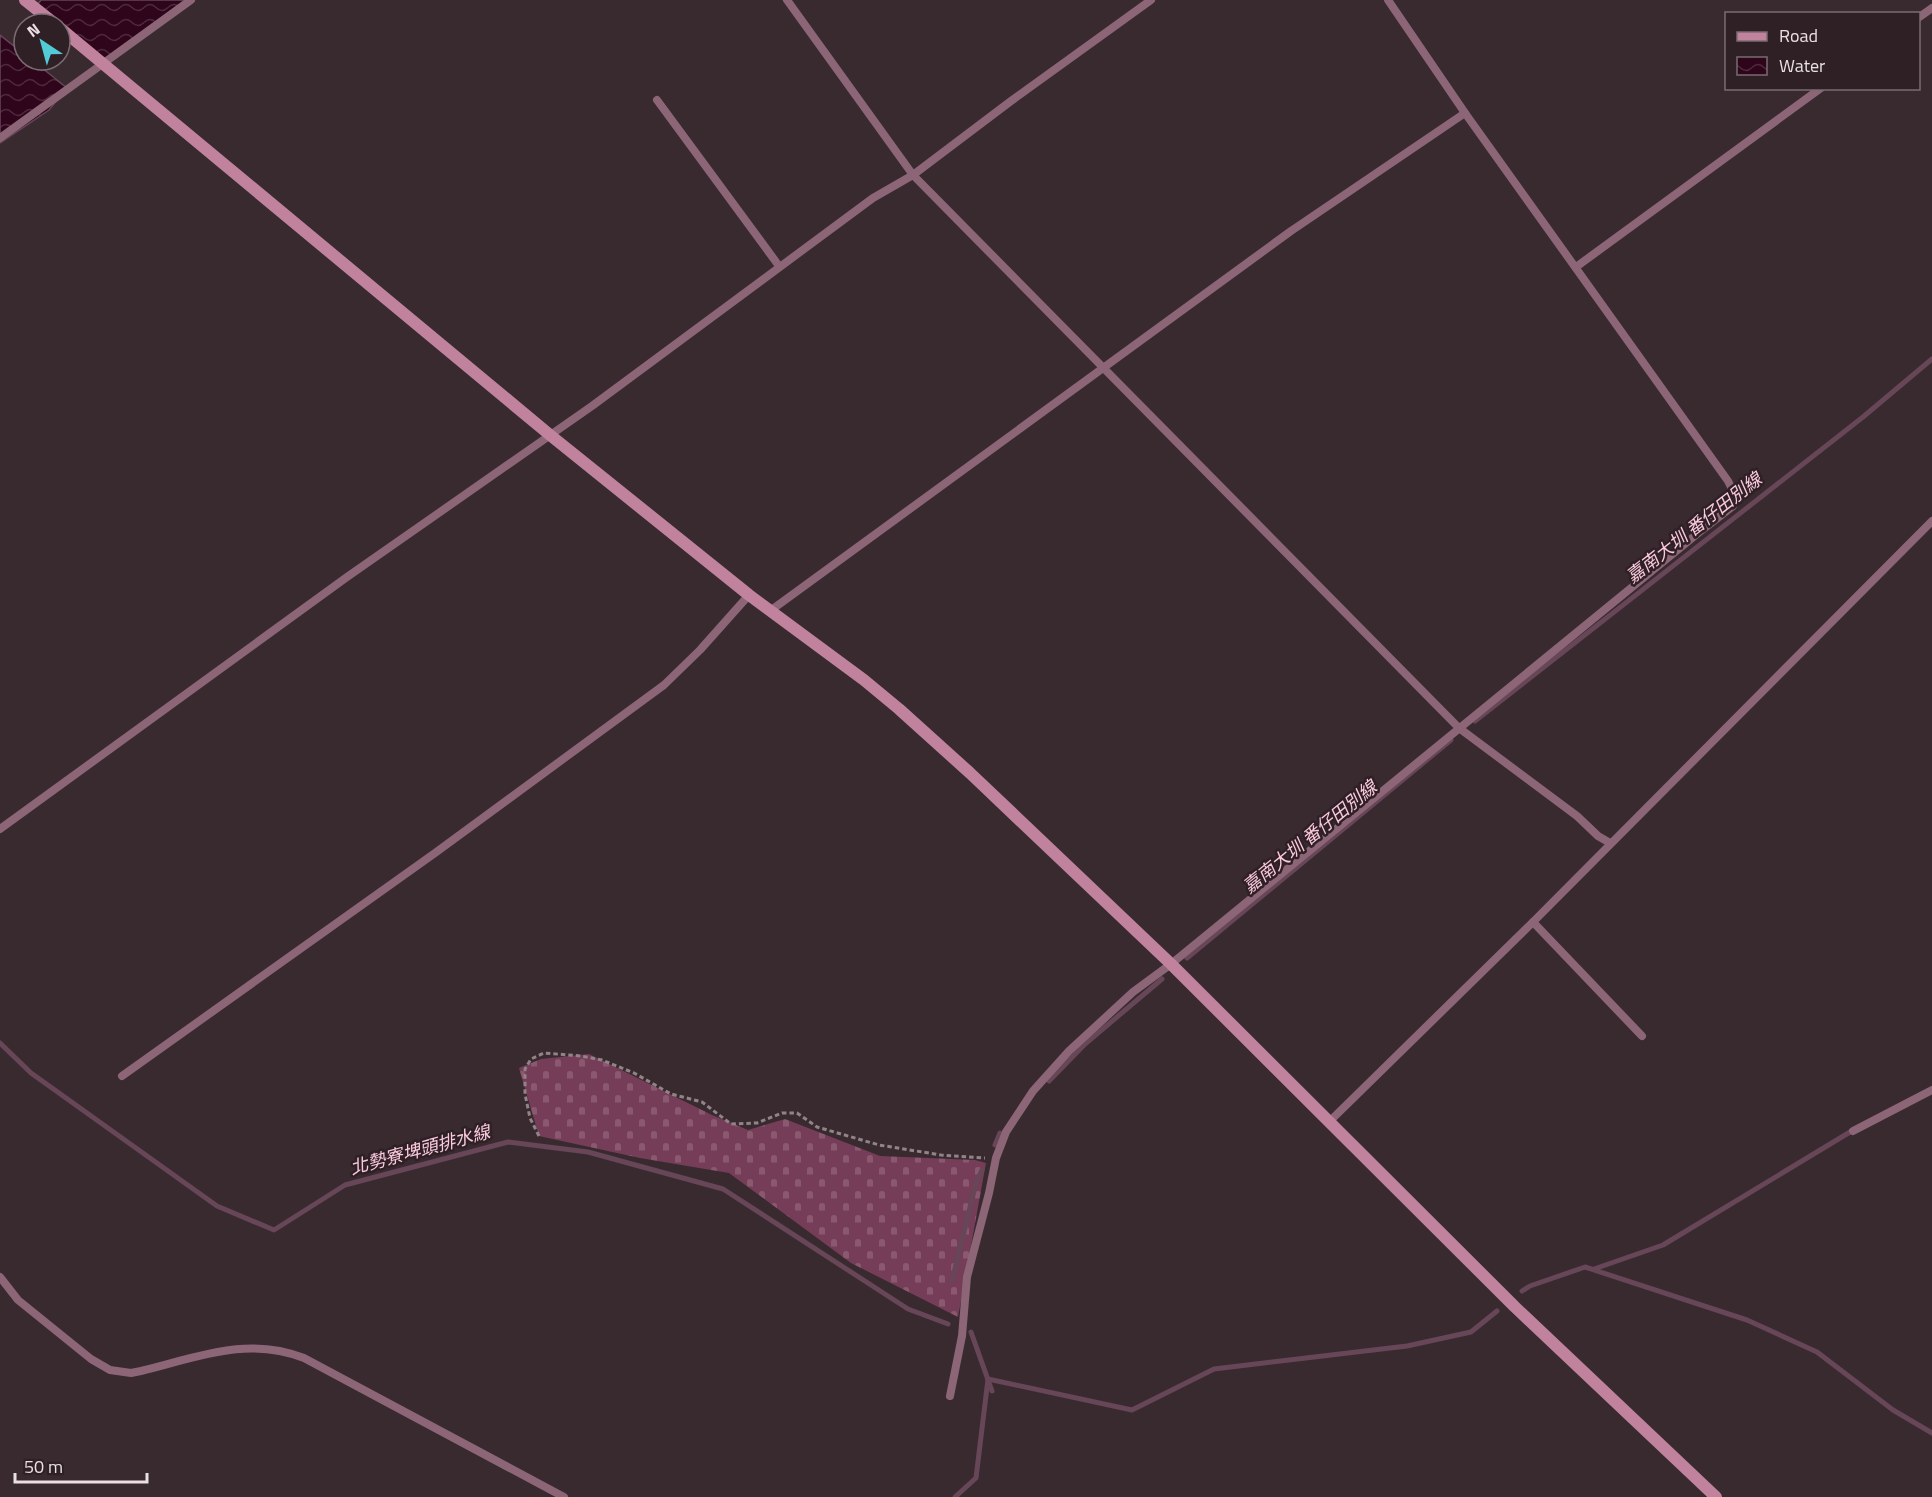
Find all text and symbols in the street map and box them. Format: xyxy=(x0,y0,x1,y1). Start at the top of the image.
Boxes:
north arrow xyxy=(12,12,72,72)
legend xyxy=(1725,12,1920,90)
text: N xyxy=(22,17,45,43)
text: Road xyxy=(1779,22,1818,49)
text: Water xyxy=(1779,52,1825,79)
water label: 嘉南大圳 番仔田別線 xyxy=(1620,465,1769,589)
water label: 嘉南大圳 番仔田別線 xyxy=(1237,773,1384,899)
water label: 北勢寮埤頭排水線 xyxy=(347,1117,495,1181)
scale bar xyxy=(15,1446,147,1484)
text: 50 m xyxy=(24,1453,63,1480)

